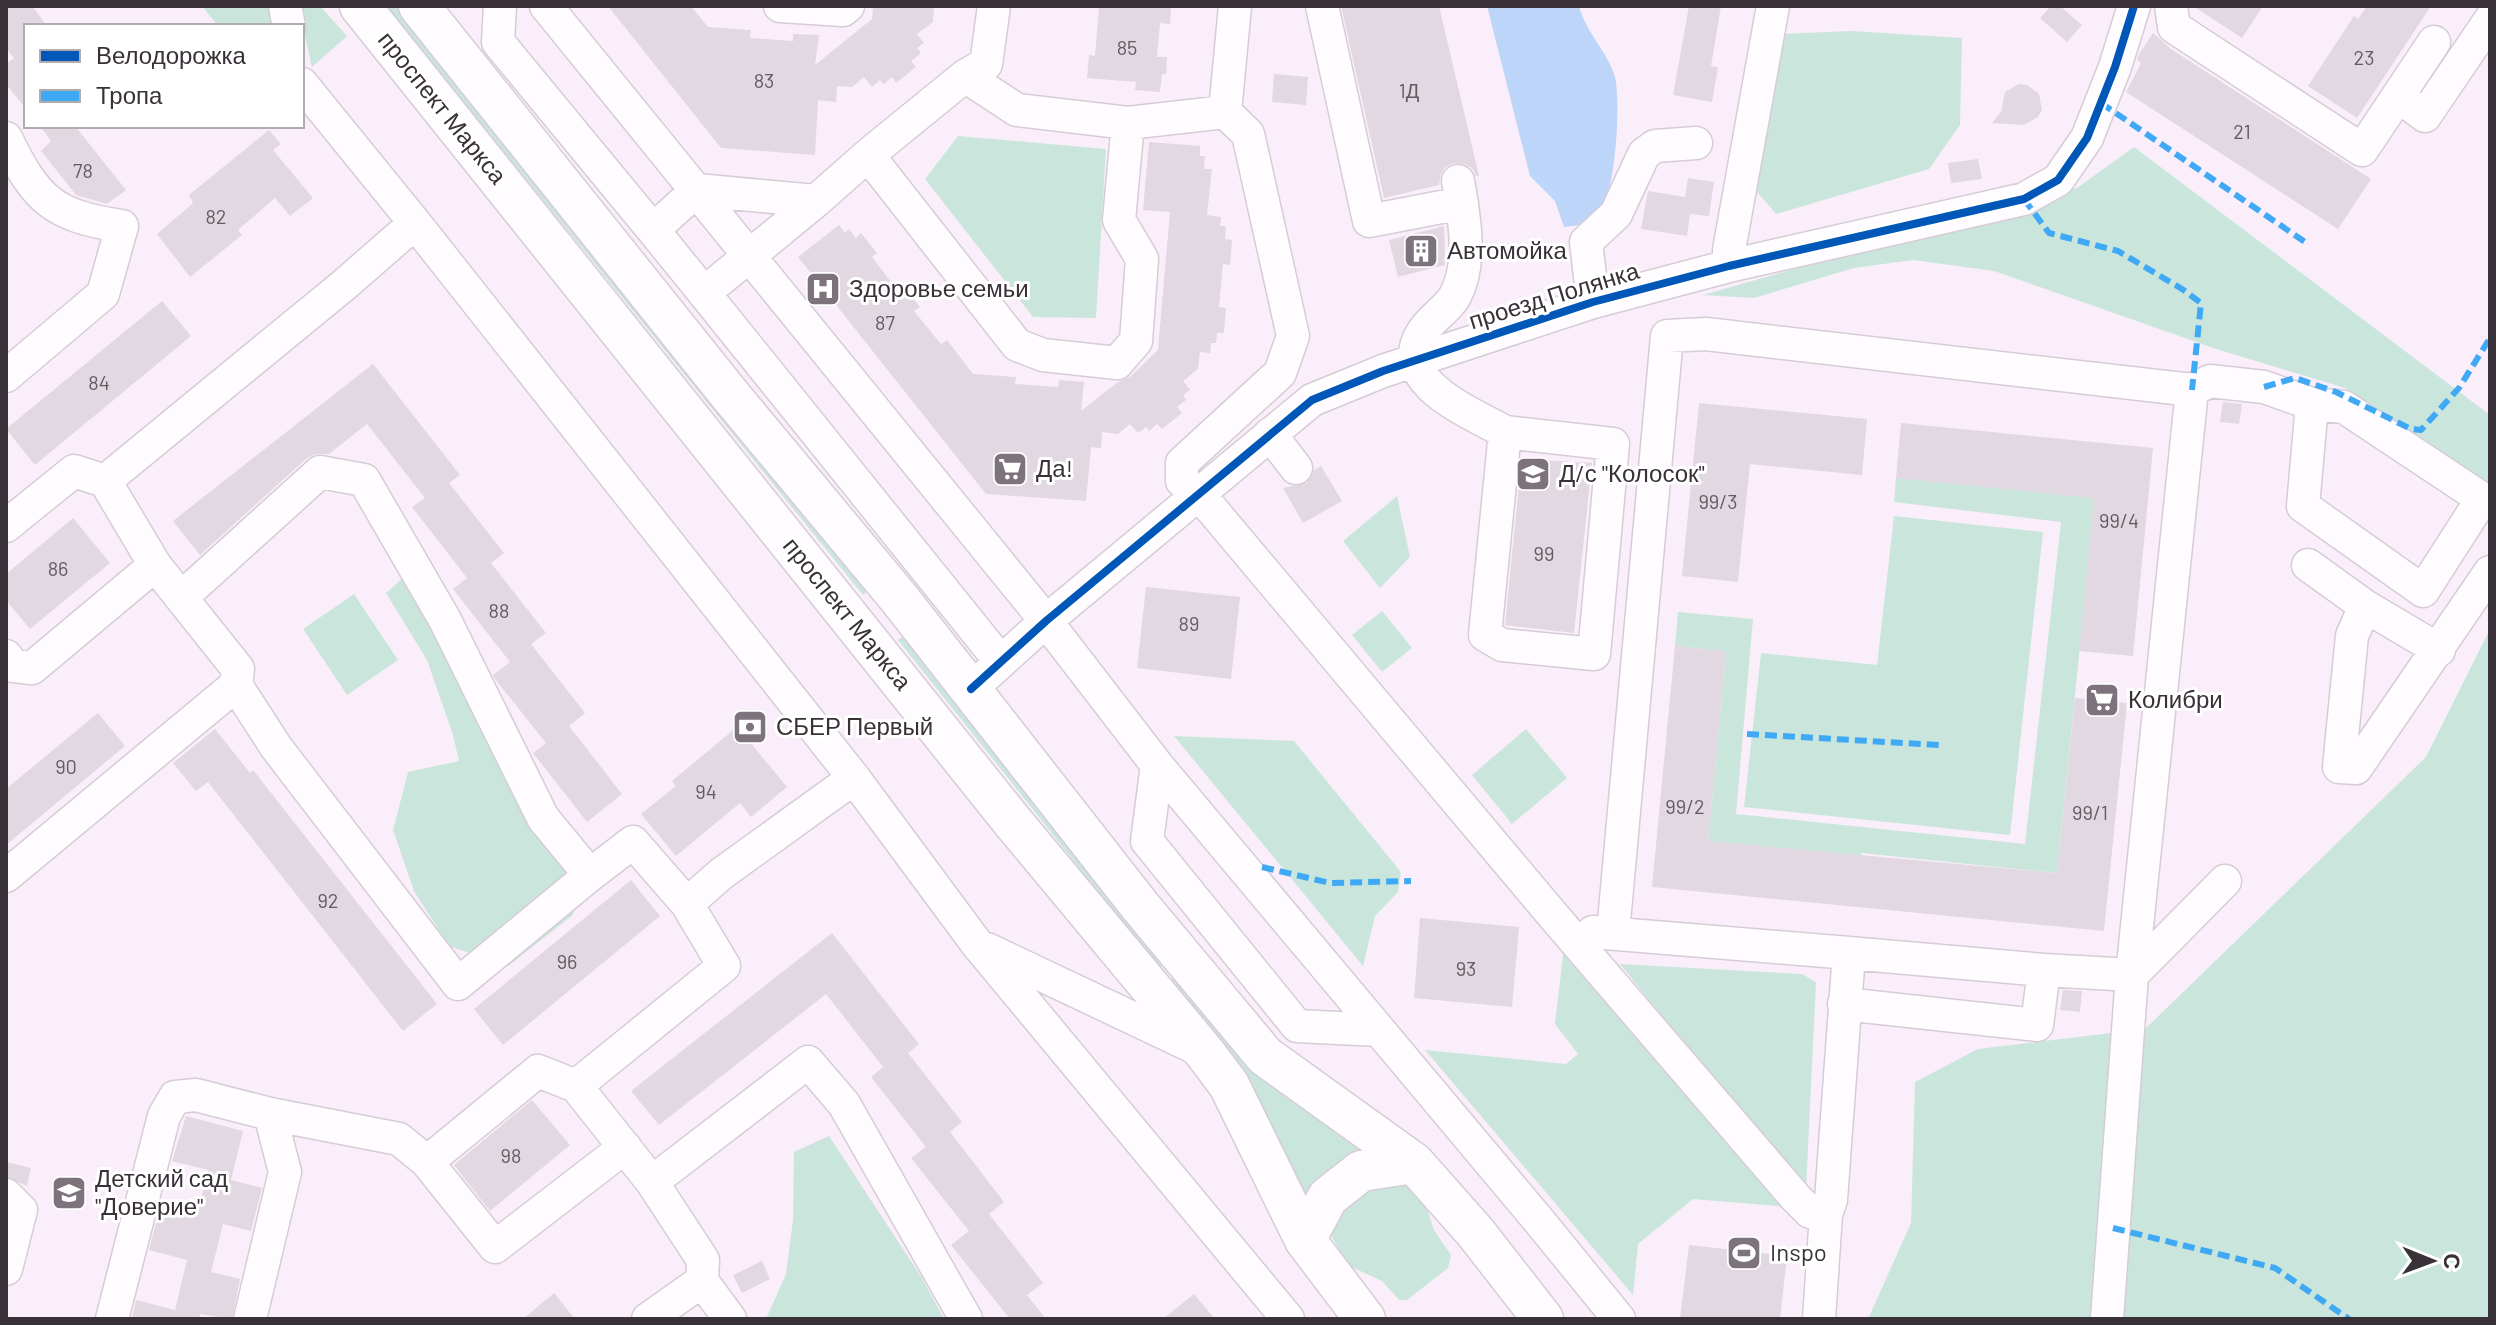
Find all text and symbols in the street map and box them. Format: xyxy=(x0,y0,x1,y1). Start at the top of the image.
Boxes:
legend xyxy=(24,24,304,128)
street label: проспект Маркса xyxy=(373,25,514,190)
house number: 85 xyxy=(1117,35,1137,59)
text: Велодорожка xyxy=(96,40,247,69)
house number: 23 xyxy=(2354,45,2374,69)
house number: 83 xyxy=(754,68,774,92)
house number: 1Д xyxy=(1399,78,1420,102)
text: Тропа xyxy=(96,80,163,109)
house number: 21 xyxy=(2233,119,2251,143)
house number: 78 xyxy=(73,158,93,182)
house number: 82 xyxy=(205,204,227,228)
building icon: Автомойка xyxy=(1402,232,1440,270)
place label: Автомойка xyxy=(1447,235,1568,264)
street label: проезд Полянка xyxy=(1465,255,1643,334)
hospital icon: Здоровье семьи xyxy=(804,270,842,308)
place label: Здоровье семьи xyxy=(849,273,1029,302)
house number: 87 xyxy=(875,310,895,334)
house number: 84 xyxy=(88,370,110,394)
supermarket icon: Да! xyxy=(991,450,1029,488)
place label: Да! xyxy=(1036,453,1073,482)
school or university icon: Д/с "Колосок" xyxy=(1514,455,1552,493)
place label: Д/с "Колосок" xyxy=(1559,458,1705,487)
house number: 99/3 xyxy=(1698,489,1738,513)
house number: 99/4 xyxy=(2099,508,2139,532)
street label: проспект Маркса xyxy=(778,531,919,696)
house number: 99 xyxy=(1534,541,1554,565)
house number: 86 xyxy=(48,556,68,580)
house number: 88 xyxy=(489,598,509,622)
house number: 89 xyxy=(1179,611,1199,635)
supermarket icon: Колибри xyxy=(2083,681,2121,719)
place label: Колибри xyxy=(2128,684,2223,713)
bank icon: СБЕР Первый xyxy=(731,708,769,746)
place label: СБЕР Первый xyxy=(776,711,933,740)
house number: 90 xyxy=(55,754,77,778)
house number: 94 xyxy=(695,779,717,803)
house number: 99/2 xyxy=(1665,794,1705,818)
house number: 99/1 xyxy=(2072,800,2108,824)
house number: 92 xyxy=(317,888,339,912)
house number: 96 xyxy=(557,949,577,973)
house number: 93 xyxy=(1456,956,1476,980)
house number: 98 xyxy=(501,1143,521,1167)
place label: Детский сад "Доверие" xyxy=(95,1163,228,1220)
school or university icon: Детский сад "Доверие" xyxy=(50,1174,88,1212)
north arrow xyxy=(2392,1221,2472,1301)
sports icon: Inspo xyxy=(1725,1234,1763,1272)
place label: Inspo xyxy=(1770,1237,1827,1266)
text: С xyxy=(2440,1253,2466,1270)

